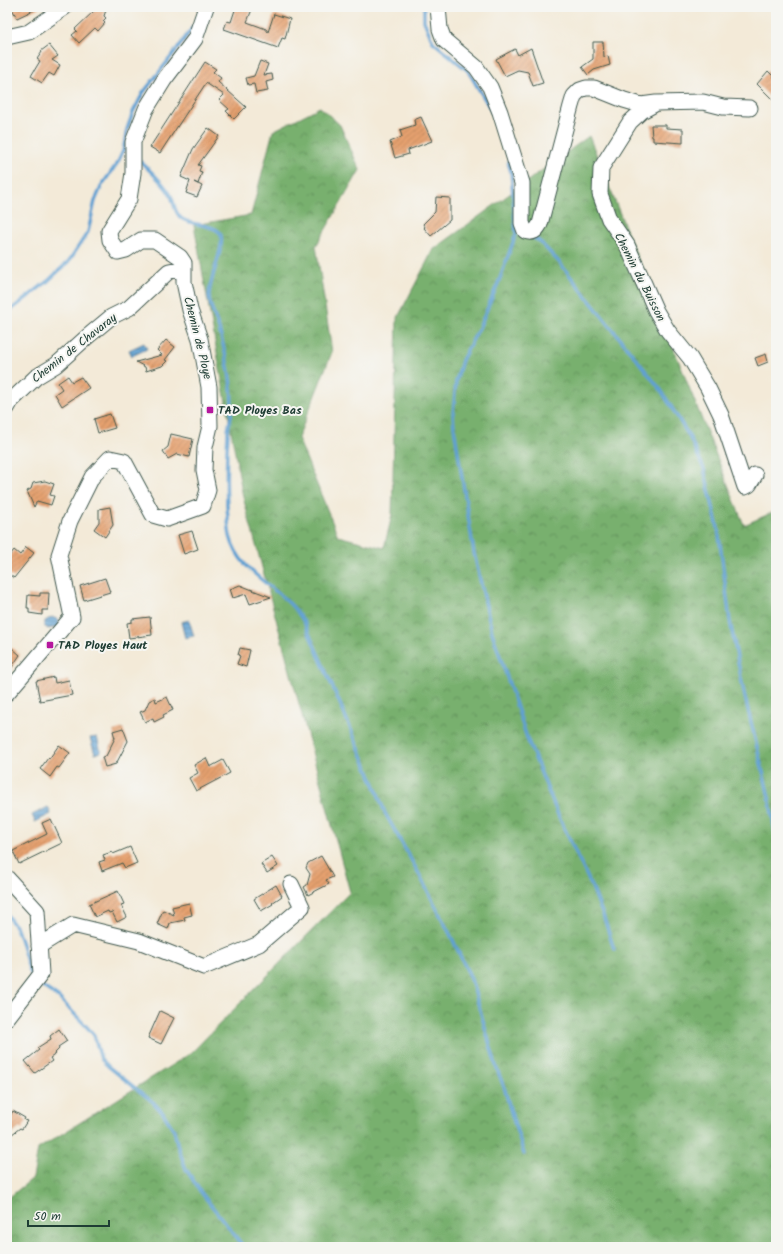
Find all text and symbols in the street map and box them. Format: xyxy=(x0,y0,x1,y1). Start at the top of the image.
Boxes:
street label: Chemin du Buisson xyxy=(609,229,670,325)
street label: Chemin de Ploye xyxy=(178,295,217,382)
street label: Chemin de Chavaray xyxy=(27,309,121,388)
place label: TAD Ployes Bas xyxy=(218,401,302,420)
marker: TAD Ployes Bas xyxy=(205,405,215,415)
place label: TAD Ployes Haut xyxy=(58,636,148,655)
marker: TAD Ployes Haut xyxy=(45,640,55,650)
scale bar xyxy=(28,1202,109,1228)
text: 50 m xyxy=(34,1207,61,1226)

